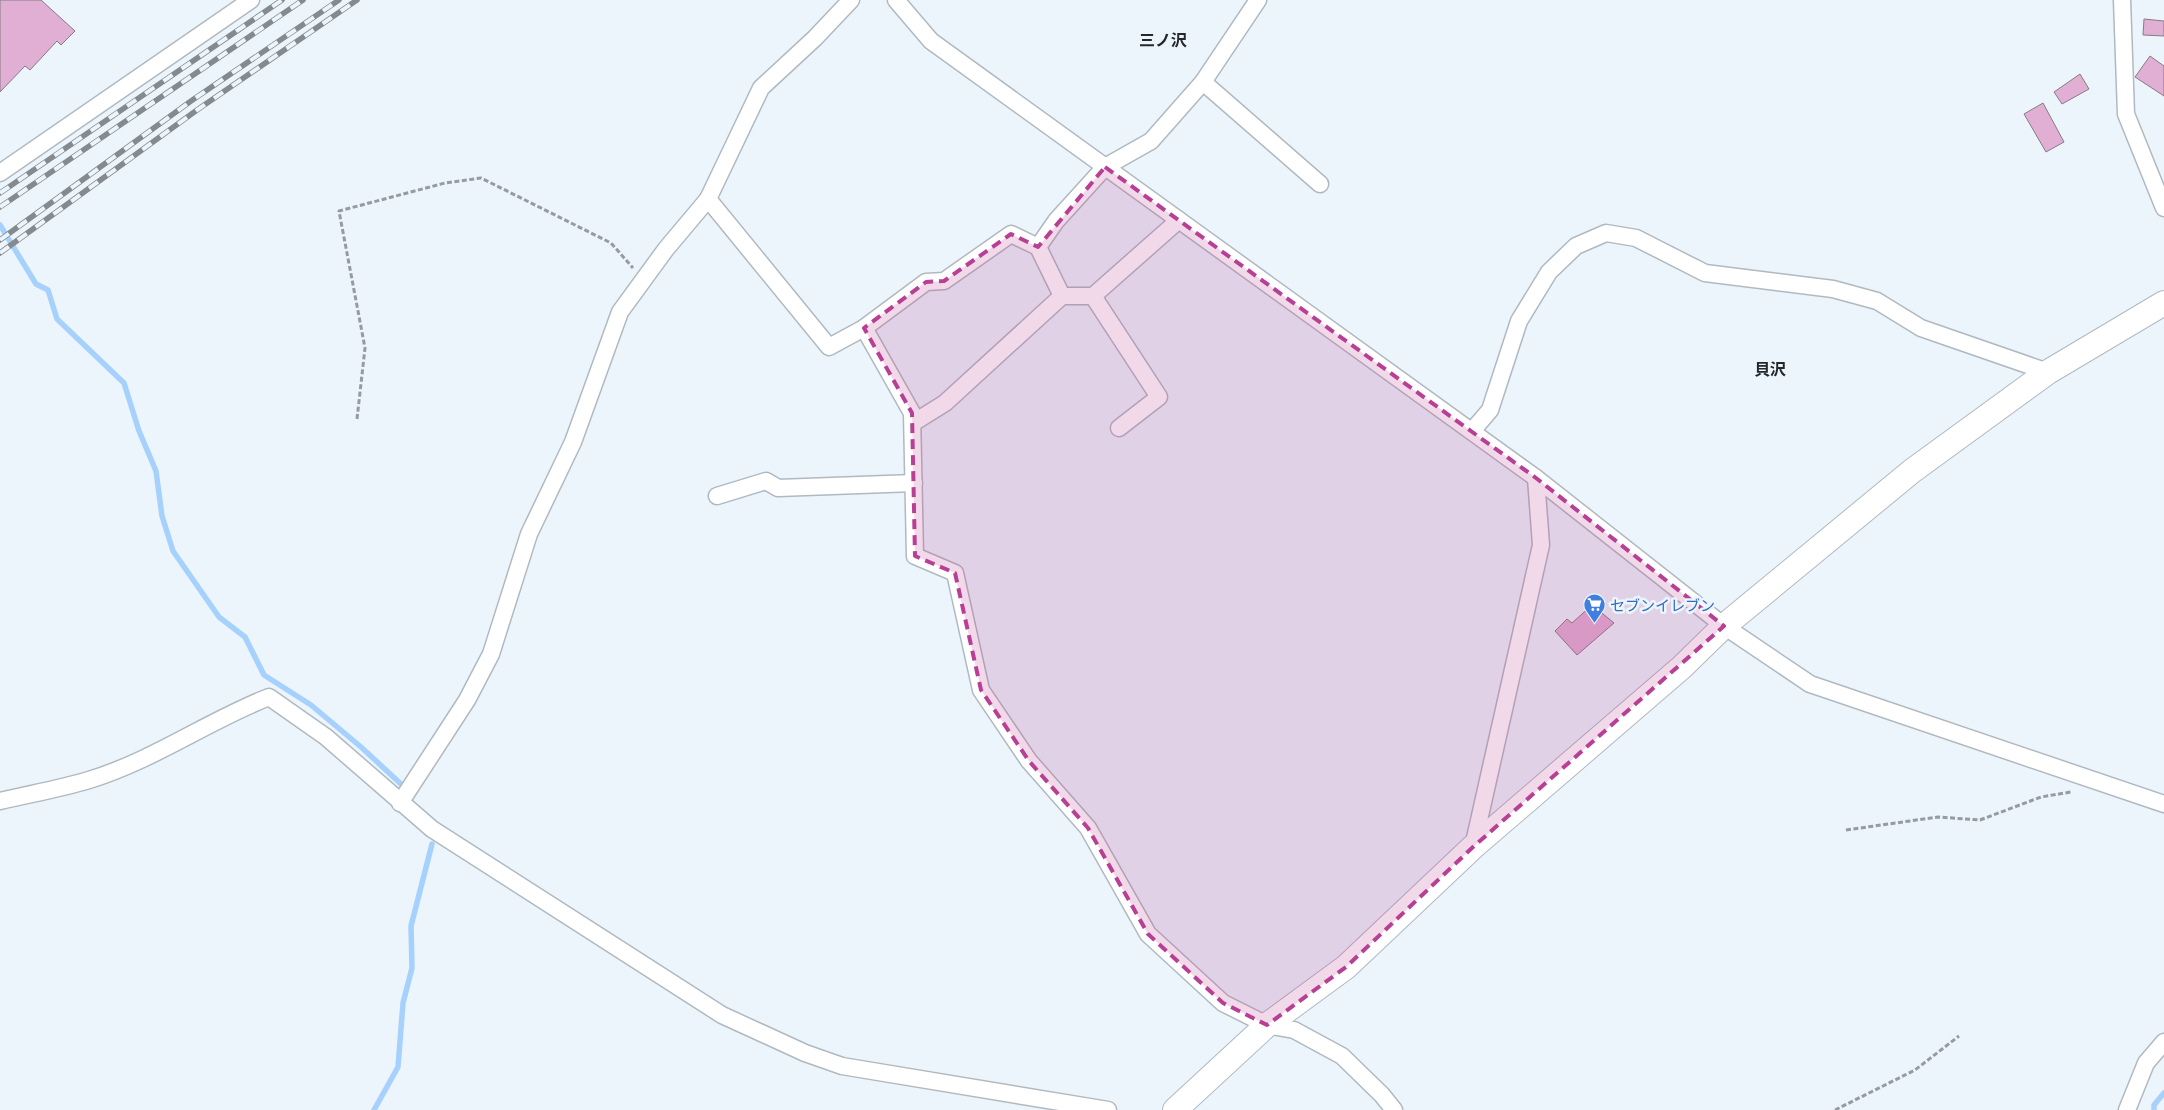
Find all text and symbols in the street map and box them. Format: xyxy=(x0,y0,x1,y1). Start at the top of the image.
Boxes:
district label: 三ノ沢 xyxy=(1139,31,1187,49)
district label: 貝沢 xyxy=(1754,360,1786,378)
supermarket icon: セブンイレブン xyxy=(1582,593,1606,624)
place label: セブンイレブン xyxy=(1610,597,1715,614)

